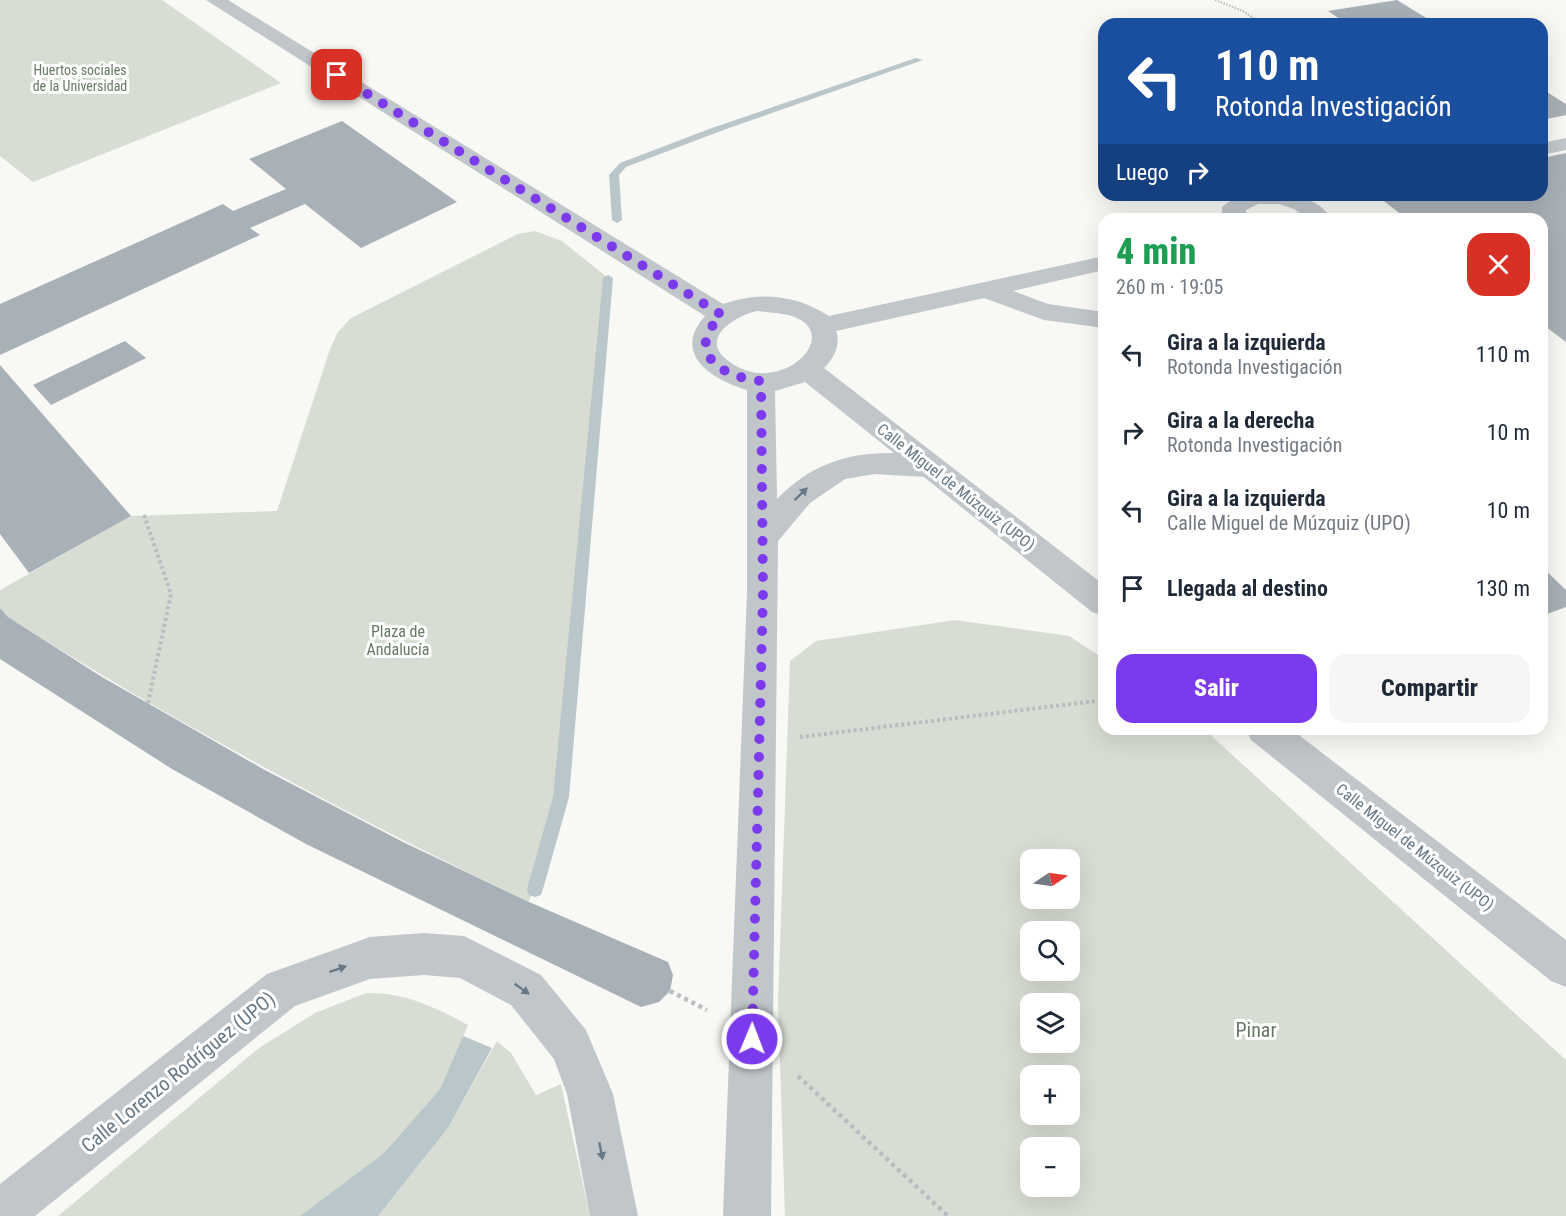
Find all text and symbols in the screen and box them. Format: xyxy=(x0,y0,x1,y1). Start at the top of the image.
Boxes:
text: 110 m xyxy=(1215,41,1320,90)
icon: left xyxy=(1116,42,1194,120)
pin xyxy=(311,49,362,100)
icon: arrive xyxy=(320,58,353,91)
park label: Huertos sociales de la Universidad xyxy=(33,62,127,94)
text: Rotonda Investigación xyxy=(1215,91,1452,123)
icon: right xyxy=(1181,156,1214,189)
text: Luego xyxy=(1116,160,1169,185)
text: 4 min xyxy=(1116,231,1196,273)
button: close xyxy=(1467,233,1530,296)
text: 260 m · 19:05 xyxy=(1116,275,1223,299)
text: Gira a la izquierda xyxy=(1167,330,1326,355)
icon: left xyxy=(1116,338,1149,371)
text: 110 m xyxy=(1476,342,1530,367)
text: Rotonda Investigación xyxy=(1167,355,1342,379)
text: Gira a la derecha xyxy=(1167,408,1315,433)
icon: right xyxy=(1116,416,1149,449)
street label: Calle Miguel de Múzquiz (UPO) xyxy=(873,419,1039,555)
text: 10 m xyxy=(1487,420,1530,445)
text: Rotonda Investigación xyxy=(1167,433,1342,457)
text: Gira a la izquierda xyxy=(1167,486,1326,511)
one-way arrow xyxy=(794,487,809,501)
icon: left xyxy=(1116,494,1149,527)
text: 10 m xyxy=(1487,498,1530,523)
text: Calle Miguel de Múzquiz (UPO) xyxy=(1167,511,1411,535)
icon: arrive xyxy=(1116,572,1149,605)
text: Llegada al destino xyxy=(1167,576,1328,601)
text: 130 m xyxy=(1476,576,1530,601)
park label: Plaza de Andalucía xyxy=(367,622,429,659)
button: Salir xyxy=(1116,654,1317,723)
button: Compartir xyxy=(1329,654,1530,723)
street label: Calle Miguel de Múzquiz (UPO) xyxy=(1332,779,1498,915)
north arrow xyxy=(1020,849,1080,909)
map controls xyxy=(1020,849,1080,1197)
button: search xyxy=(1020,921,1080,981)
one-way arrow xyxy=(329,964,347,974)
one-way arrow xyxy=(514,983,530,995)
street label: Calle Lorenzo Rodríguez (UPO) xyxy=(76,986,280,1158)
button: layers xyxy=(1020,993,1080,1053)
position arrow xyxy=(720,1007,784,1071)
park label: Pinar xyxy=(1235,1018,1277,1042)
button: + xyxy=(1020,1065,1080,1125)
button: − xyxy=(1020,1137,1080,1197)
one-way arrow xyxy=(597,1142,606,1161)

